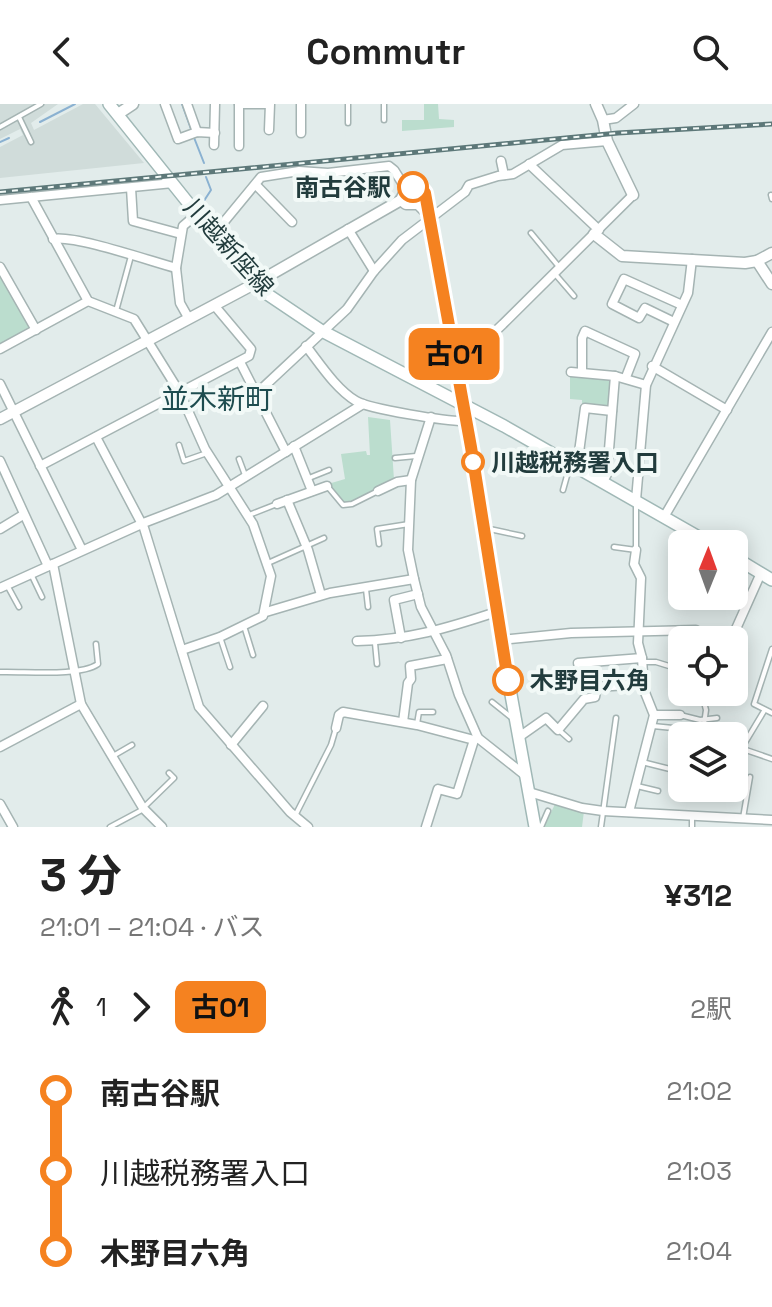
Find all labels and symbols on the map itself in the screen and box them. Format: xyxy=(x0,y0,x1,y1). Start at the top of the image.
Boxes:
place label: 南古谷駅 xyxy=(295,172,391,203)
marker: 南古谷駅 xyxy=(398,172,428,202)
street label: 川越新座線 xyxy=(177,192,281,302)
line badge: 古01 xyxy=(408,328,500,380)
district label: 並木新町 xyxy=(161,381,273,417)
place label: 川越税務署入口 xyxy=(491,447,659,478)
marker: 川越税務署入口 xyxy=(462,451,484,473)
north arrow xyxy=(668,530,748,610)
marker: 木野目六角 xyxy=(493,665,523,695)
place label: 木野目六角 xyxy=(530,665,650,696)

